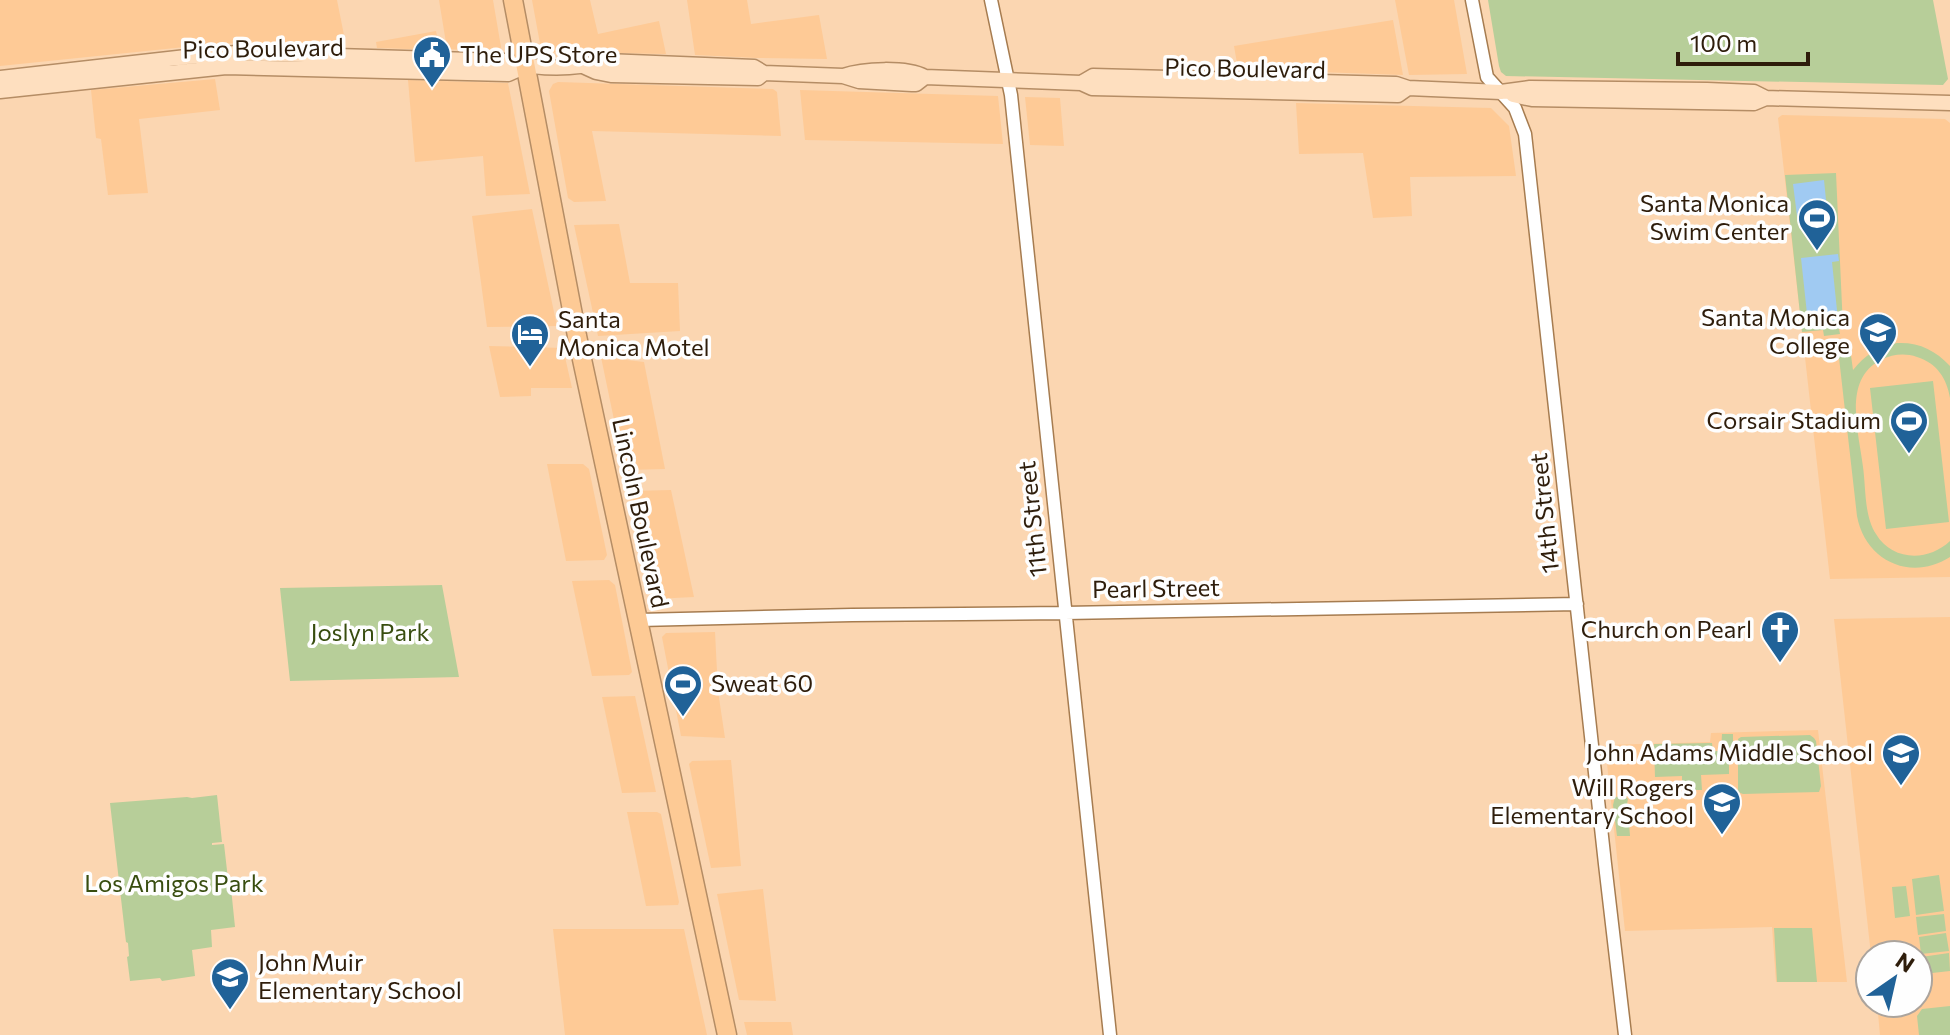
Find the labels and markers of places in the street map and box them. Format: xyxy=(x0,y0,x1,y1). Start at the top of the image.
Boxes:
public building icon: The UPS Store xyxy=(411,34,453,89)
place label: The UPS Store xyxy=(460,39,617,68)
place label: Santa Monica Swim Center xyxy=(1640,188,1789,245)
sports icon: Santa Monica Swim Center xyxy=(1796,197,1838,252)
place label: Santa Monica College xyxy=(1701,302,1850,359)
place label: Santa Monica Motel xyxy=(558,304,710,361)
school or university icon: Santa Monica College xyxy=(1857,311,1899,366)
hotel icon: Santa Monica Motel xyxy=(509,313,551,368)
sports icon: Corsair Stadium xyxy=(1888,400,1930,455)
place label: Corsair Stadium xyxy=(1707,405,1881,434)
church icon: Church on Pearl xyxy=(1759,609,1801,664)
place label: Church on Pearl xyxy=(1581,614,1752,643)
sports icon: Sweat 60 xyxy=(662,663,704,718)
place label: Sweat 60 xyxy=(711,668,813,697)
school or university icon: John Adams Middle School xyxy=(1880,732,1922,787)
place label: John Adams Middle School xyxy=(1586,737,1873,766)
place label: Will Rogers Elementary School xyxy=(1490,772,1694,829)
school or university icon: Will Rogers Elementary School xyxy=(1701,781,1743,836)
place label: John Muir Elementary School xyxy=(258,947,462,1004)
school or university icon: John Muir Elementary School xyxy=(209,956,251,1011)

